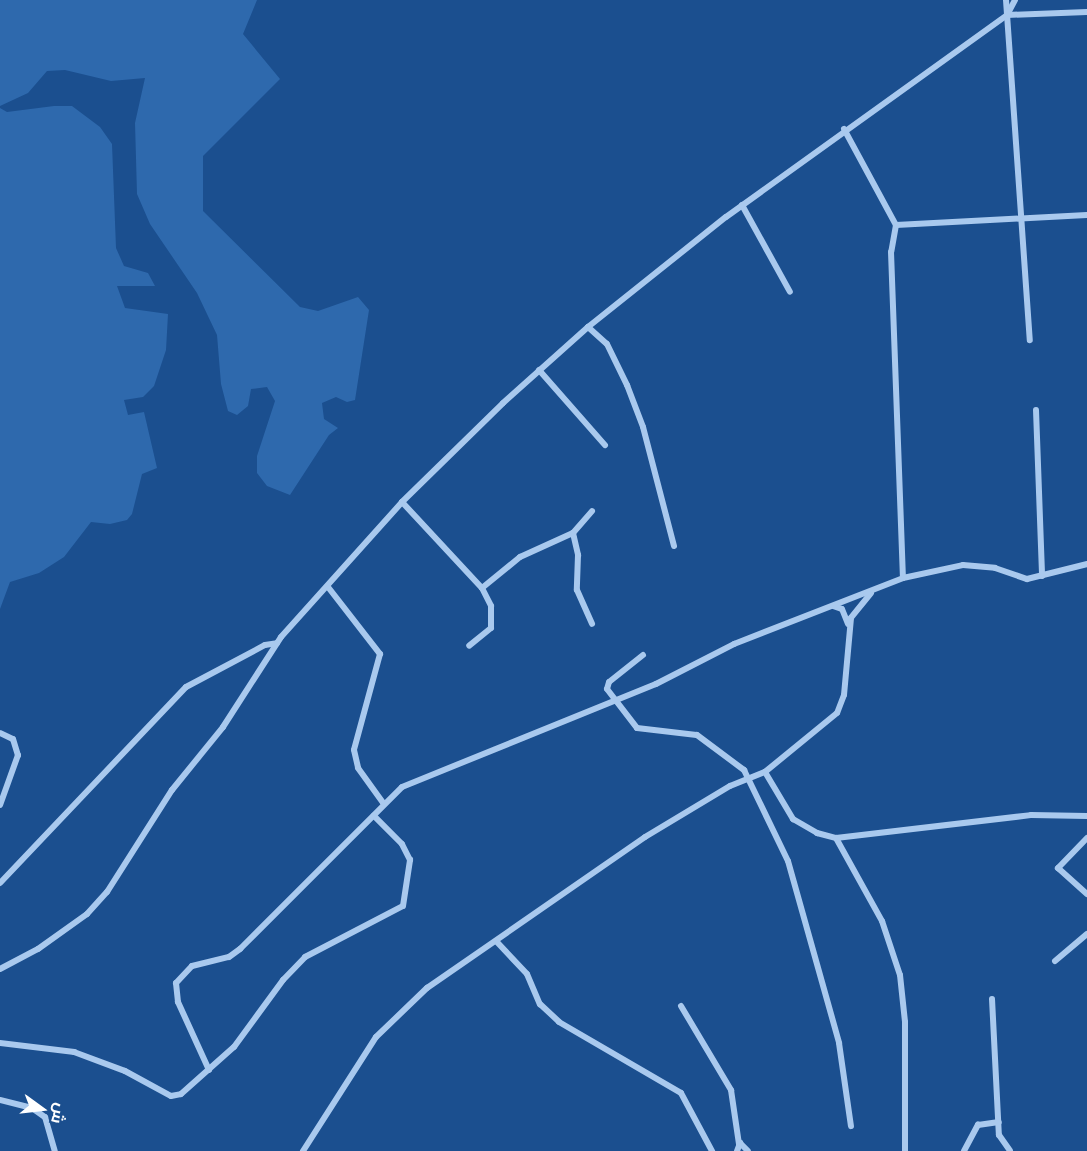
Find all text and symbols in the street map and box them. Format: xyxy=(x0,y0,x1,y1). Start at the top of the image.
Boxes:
north arrow xyxy=(12,1079,72,1139)
text: ش xyxy=(45,1101,74,1127)

